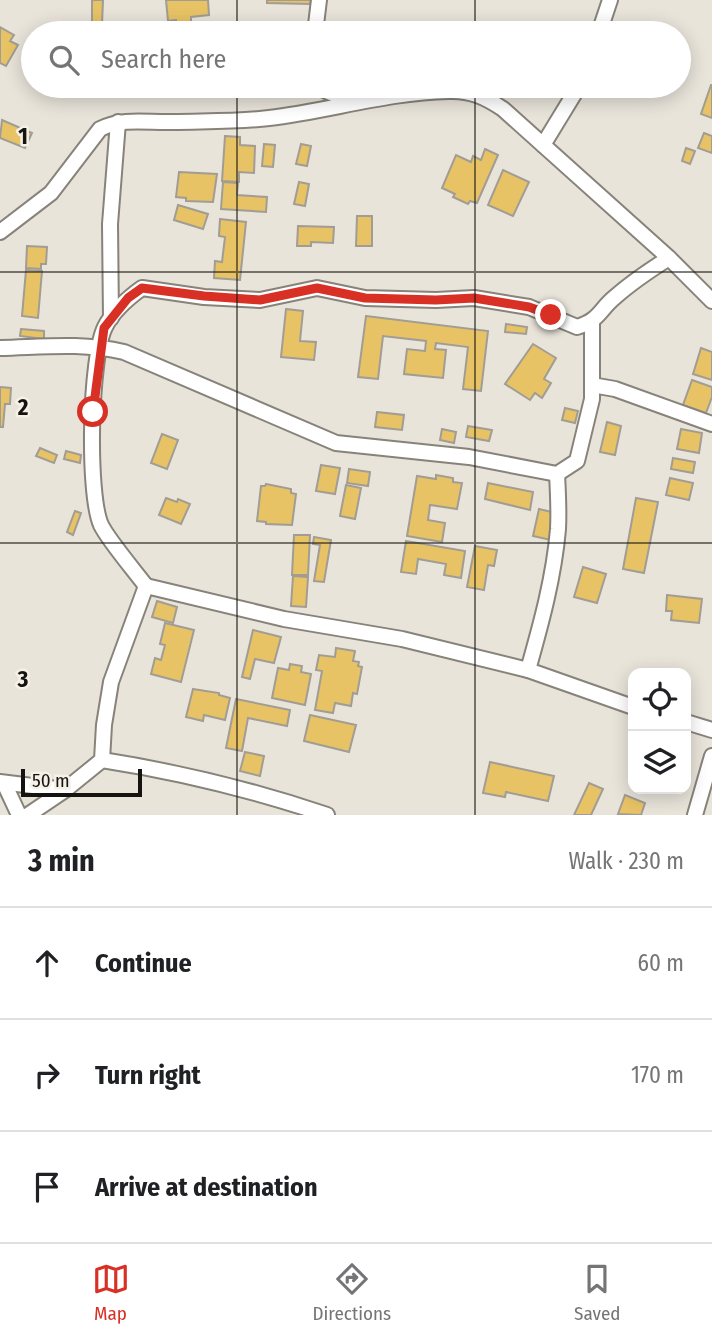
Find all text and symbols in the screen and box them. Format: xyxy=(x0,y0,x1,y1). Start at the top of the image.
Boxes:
search box xyxy=(21,21,691,98)
icon: search xyxy=(45,41,83,79)
text: Search here xyxy=(101,44,226,75)
text: 1 xyxy=(18,122,28,150)
route end xyxy=(535,299,566,330)
text: 2 xyxy=(17,393,29,421)
route start xyxy=(77,396,108,427)
text: 3 xyxy=(17,665,29,693)
map controls xyxy=(628,668,691,794)
button: locate xyxy=(628,668,691,731)
button: layers xyxy=(628,731,691,794)
scale bar xyxy=(21,766,142,798)
text: 50 m xyxy=(32,769,70,792)
text: 3 min xyxy=(28,843,95,879)
text: Walk · 230 m xyxy=(568,847,684,875)
icon: ahead xyxy=(28,944,66,982)
text: Continue xyxy=(95,948,192,979)
text: 60 m xyxy=(638,949,684,977)
icon: right xyxy=(28,1056,66,1094)
text: Turn right xyxy=(95,1060,201,1091)
text: 170 m xyxy=(631,1061,684,1089)
icon: arrive xyxy=(28,1168,66,1206)
text: Arrive at destination xyxy=(95,1172,318,1203)
tab: Map xyxy=(92,1260,130,1325)
tab: Directions xyxy=(313,1260,391,1325)
tab: Saved xyxy=(574,1260,620,1325)

